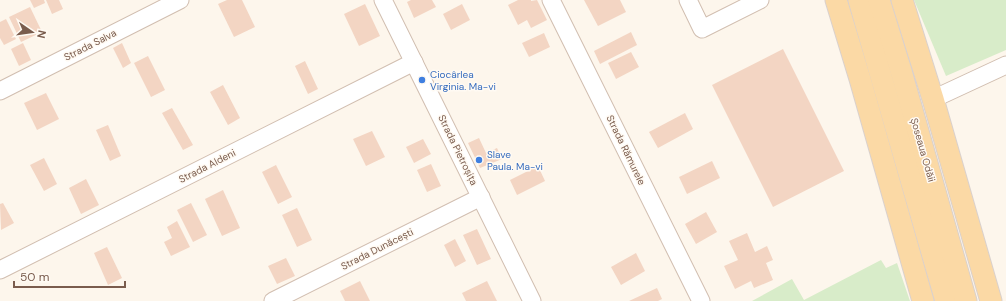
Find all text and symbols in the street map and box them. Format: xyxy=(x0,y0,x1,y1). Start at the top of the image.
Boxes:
north arrow xyxy=(12,12,52,52)
street label: Strada Salva xyxy=(62,26,118,64)
text: N xyxy=(34,29,49,40)
place label: Ciocârlea Virginia. Ma-vi xyxy=(430,68,496,93)
marker: Ciocârlea Virginia. Ma-vi xyxy=(417,75,427,85)
street label: Strada Pietroșița xyxy=(435,113,481,187)
street label: Strada Rămurele xyxy=(603,113,649,187)
street label: Șoseaua Odăii xyxy=(908,117,938,183)
street label: Strada Aldeni xyxy=(176,146,238,186)
place label: Slave Paula. Ma-vi xyxy=(487,148,543,173)
marker: Slave Paula. Ma-vi xyxy=(474,155,484,165)
street label: Strada Dunăcești xyxy=(339,225,415,273)
scale bar xyxy=(14,263,125,289)
text: 50 m xyxy=(20,269,49,285)

